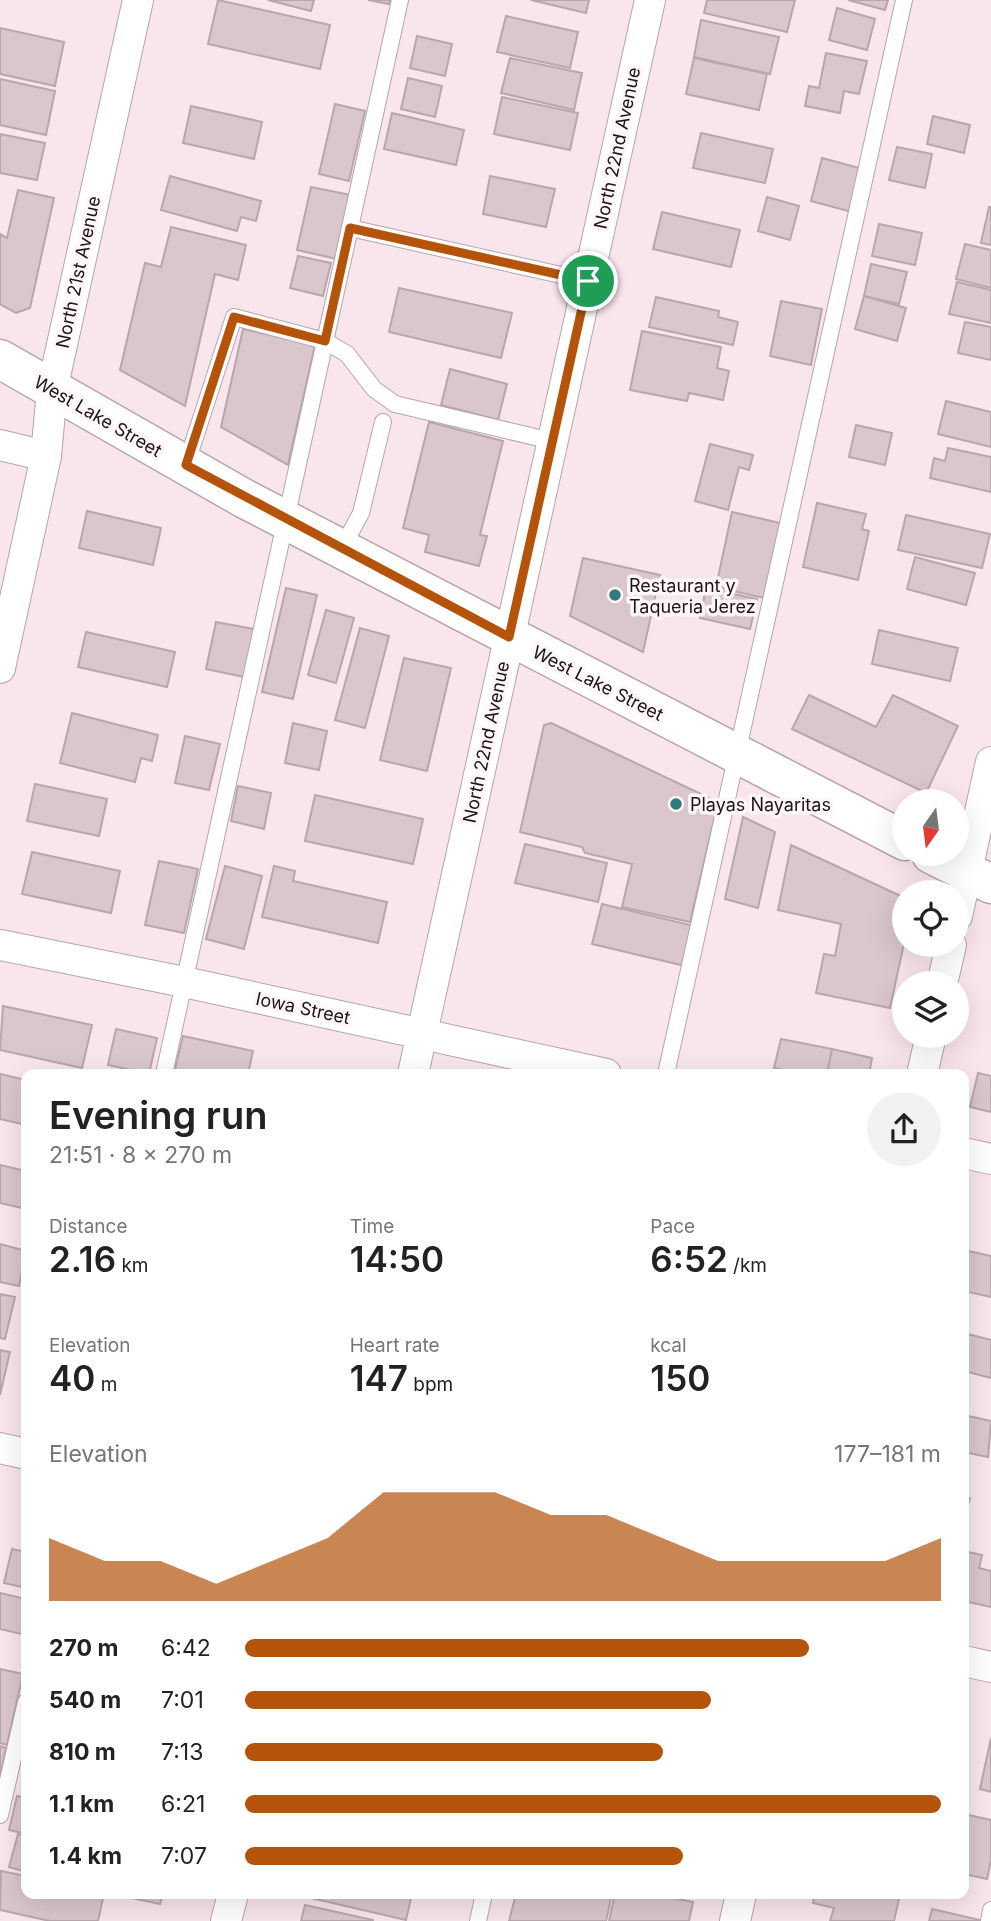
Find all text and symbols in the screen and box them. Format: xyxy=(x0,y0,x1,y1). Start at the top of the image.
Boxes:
street label: North 22nd Avenue xyxy=(590,65,644,231)
street label: North 21st Avenue xyxy=(52,194,104,350)
pin xyxy=(558,251,618,311)
icon: arrive xyxy=(569,262,607,300)
street label: West Lake Street xyxy=(30,371,166,461)
place label: Restaurant y Taqueria Jerez xyxy=(629,575,756,617)
marker: Restaurant y Taqueria Jerez xyxy=(607,587,623,603)
street label: West Lake Street xyxy=(529,641,667,725)
street label: North 22nd Avenue xyxy=(459,659,513,825)
north arrow xyxy=(892,789,970,866)
map controls xyxy=(892,789,969,1048)
place label: Playas Nayaritas xyxy=(690,794,831,815)
marker: Playas Nayaritas xyxy=(668,796,684,812)
button: locate xyxy=(892,880,969,957)
button: layers xyxy=(892,971,969,1048)
street label: Iowa Street xyxy=(254,988,352,1028)
text: Evening run xyxy=(49,1092,267,1138)
button: share xyxy=(867,1092,941,1166)
text: 21:51 · 8 × 270 m xyxy=(49,1141,232,1169)
text: Distance xyxy=(49,1215,127,1238)
text: Time xyxy=(350,1215,394,1238)
text: Pace xyxy=(650,1215,695,1238)
text: 2.16 xyxy=(49,1238,116,1280)
text: 14:50 xyxy=(350,1238,444,1280)
text: 6:52 xyxy=(650,1238,728,1280)
text: km xyxy=(116,1254,148,1277)
text: /km xyxy=(728,1254,767,1277)
text: Elevation xyxy=(49,1334,130,1357)
text: Heart rate xyxy=(350,1334,440,1357)
text: kcal xyxy=(650,1334,687,1357)
text: 40 xyxy=(49,1357,95,1399)
text: 147 xyxy=(350,1357,408,1399)
text: 150 xyxy=(650,1357,710,1399)
text: m xyxy=(95,1373,117,1396)
text: bpm xyxy=(408,1373,453,1396)
text: Elevation xyxy=(49,1440,148,1468)
text: 177–181 m xyxy=(834,1440,941,1468)
text: 270 m xyxy=(49,1634,118,1662)
text: 6:42 xyxy=(161,1634,211,1662)
text: 540 m xyxy=(49,1686,121,1714)
text: 7:01 xyxy=(161,1686,204,1714)
text: 810 m xyxy=(49,1738,116,1766)
text: 7:13 xyxy=(161,1738,203,1766)
text: 1.1 km xyxy=(49,1790,114,1818)
text: 6:21 xyxy=(161,1790,205,1818)
text: 1.4 km xyxy=(49,1842,122,1870)
text: 7:07 xyxy=(161,1842,207,1870)

